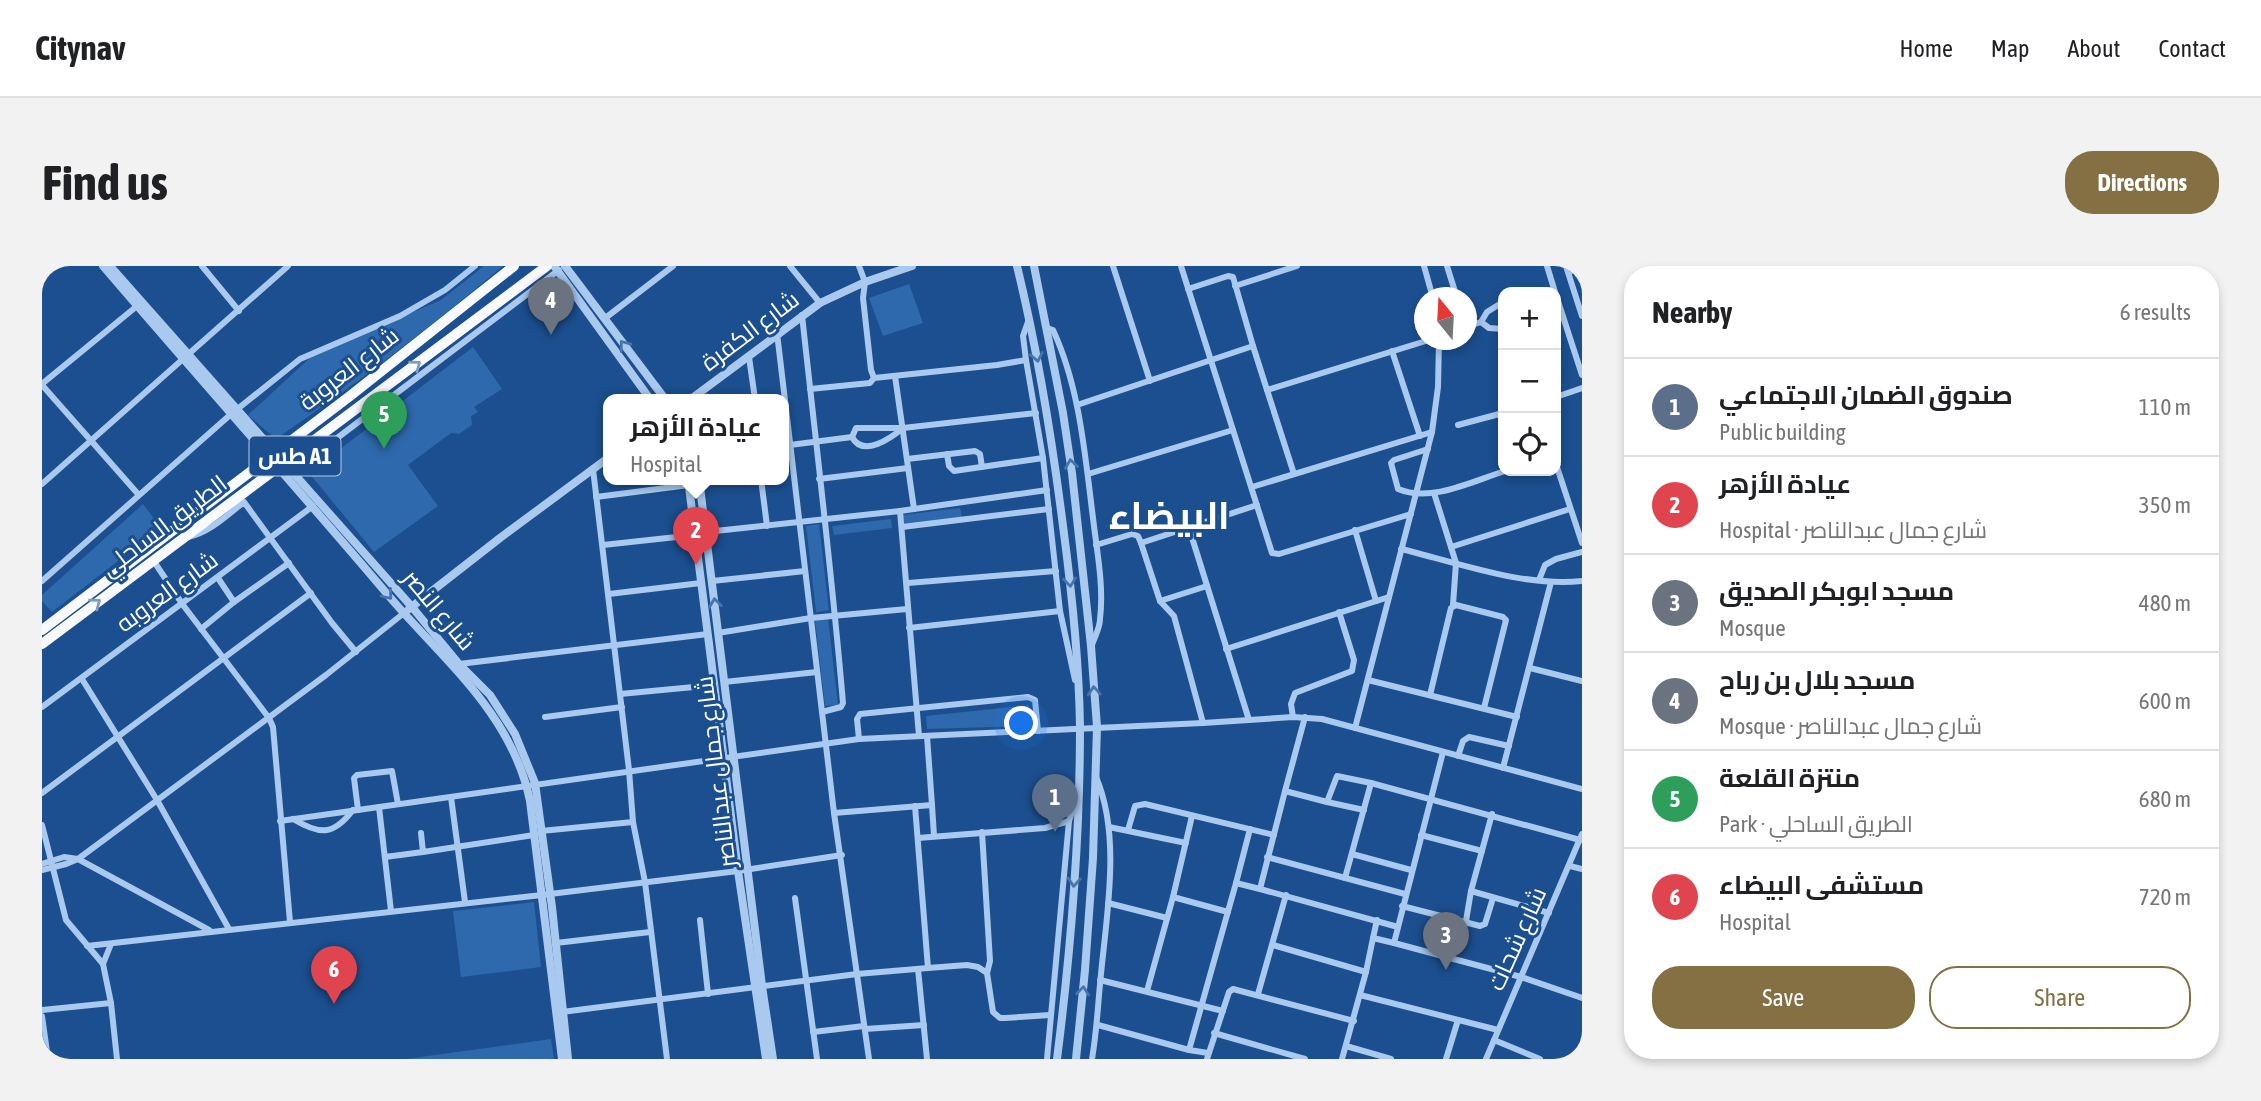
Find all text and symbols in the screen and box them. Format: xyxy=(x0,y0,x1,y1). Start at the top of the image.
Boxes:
text: Citynav xyxy=(35,29,126,67)
text: Home xyxy=(1899,35,1953,62)
text: Map xyxy=(1991,35,2029,62)
text: About xyxy=(2067,35,2120,62)
text: Contact xyxy=(2158,35,2226,62)
button: Directions xyxy=(2065,151,2219,214)
text: Find us xyxy=(42,154,168,210)
pin: 4 xyxy=(528,277,574,335)
street label: شارع الكفرة xyxy=(696,285,806,378)
north arrow xyxy=(1414,287,1477,350)
map controls xyxy=(1498,287,1561,476)
button: + xyxy=(1498,287,1561,350)
text: Nearby xyxy=(1652,295,1732,329)
text: 6 results xyxy=(2120,299,2191,325)
street label: شارع العروبة xyxy=(294,321,406,418)
one-way arrow xyxy=(619,340,632,352)
button: − xyxy=(1498,350,1561,413)
one-way arrow xyxy=(1029,351,1044,363)
one-way arrow xyxy=(409,360,421,373)
text: صندوق الضمان الاجتماعي xyxy=(1719,380,2013,410)
pin: 5 xyxy=(361,391,407,449)
popup xyxy=(603,394,789,485)
text: 1 xyxy=(1670,394,1680,420)
text: 110 m xyxy=(2139,394,2191,420)
text: عيادة الأزهر xyxy=(630,412,762,442)
button: locate xyxy=(1498,413,1561,476)
text: Public building xyxy=(1719,419,1846,445)
road number: طس A1 xyxy=(250,436,340,476)
text: Hospital xyxy=(630,451,702,477)
one-way arrow xyxy=(1064,459,1079,470)
street label: الطريق الساحلي xyxy=(95,469,236,587)
text: عيادة الأزهر xyxy=(1719,469,1851,499)
text: 2 xyxy=(1670,492,1680,518)
text: 350 m xyxy=(2139,492,2191,518)
district label: البيضاء xyxy=(1108,494,1230,537)
pin: 2 xyxy=(673,507,719,565)
text: Hospital · شارع جمال عبدالناصر xyxy=(1719,517,1987,543)
street label: شارع العروبه xyxy=(111,546,224,640)
street label: شارع النصر xyxy=(394,562,481,657)
one-way arrow xyxy=(1062,576,1077,587)
text: مسجد ابوبكر الصديق xyxy=(1719,576,1954,606)
one-way arrow xyxy=(380,587,392,600)
text: 3 xyxy=(1670,590,1680,616)
text: 480 m xyxy=(2139,590,2191,616)
one-way arrow xyxy=(707,597,722,608)
one-way arrow xyxy=(89,598,101,611)
text: Mosque xyxy=(1719,615,1786,641)
text: مسجد بلال بن رباح xyxy=(1719,665,1915,695)
street label: شارع جمال عبدالناصر xyxy=(690,674,744,871)
one-way arrow xyxy=(1087,685,1102,696)
text: 4 xyxy=(1670,688,1680,714)
text: 600 m xyxy=(2139,688,2191,714)
your location xyxy=(1004,706,1038,740)
text: Mosque · شارع جمال عبدالناصر xyxy=(1719,713,1982,739)
text: منتزة القلعة xyxy=(1719,763,1860,793)
pin: 1 xyxy=(1032,774,1078,832)
text: 5 xyxy=(1670,786,1680,812)
text: 680 m xyxy=(2139,786,2191,812)
text: Park · الطريق الساحلي xyxy=(1719,811,1913,837)
text: مستشفى البيضاء xyxy=(1719,870,1924,900)
one-way arrow xyxy=(1067,877,1082,888)
street label: شارع شحات xyxy=(1482,883,1554,996)
text: 6 xyxy=(1670,884,1680,910)
text: 720 m xyxy=(2139,884,2191,910)
text: Hospital xyxy=(1719,909,1791,935)
pin: 3 xyxy=(1423,912,1469,970)
pin: 6 xyxy=(311,946,357,1004)
button: Save xyxy=(1652,966,1915,1029)
button: Share xyxy=(1929,966,2191,1029)
one-way arrow xyxy=(1075,985,1090,996)

